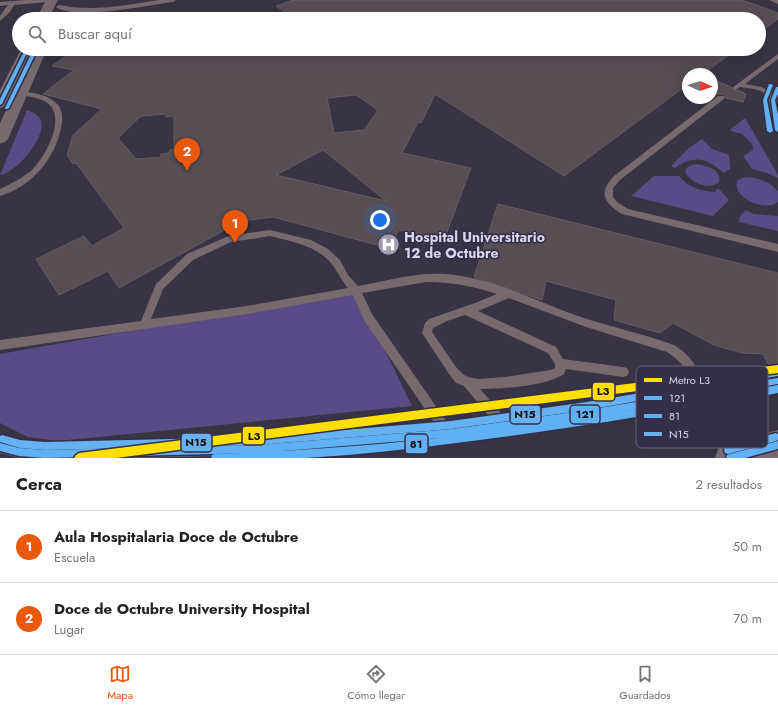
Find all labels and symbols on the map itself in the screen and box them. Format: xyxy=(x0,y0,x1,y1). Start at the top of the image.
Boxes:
north arrow xyxy=(682,68,718,104)
pin: 2 xyxy=(174,138,200,171)
pin: 1 xyxy=(222,210,248,243)
your location xyxy=(370,210,390,230)
place label: Hospital Universitario 12 de Octubre xyxy=(404,227,545,263)
hospital icon: Hospital Universitario 12 de Octubre xyxy=(376,232,402,258)
legend xyxy=(636,366,768,448)
text: Metro L3 xyxy=(669,372,710,388)
line badge: L3 xyxy=(592,382,615,401)
text: L3 xyxy=(597,383,609,399)
text: 121 xyxy=(669,390,685,406)
line badge: N15 xyxy=(510,405,541,424)
line badge: 121 xyxy=(570,405,600,424)
text: N15 xyxy=(514,406,536,422)
text: 121 xyxy=(576,406,594,422)
text: 81 xyxy=(669,408,680,424)
line badge: L3 xyxy=(242,426,265,445)
text: N15 xyxy=(669,426,689,442)
text: L3 xyxy=(248,428,260,444)
line badge: N15 xyxy=(181,433,212,452)
text: N15 xyxy=(185,434,207,450)
line badge: 81 xyxy=(405,434,428,454)
text: 81 xyxy=(410,436,422,452)

